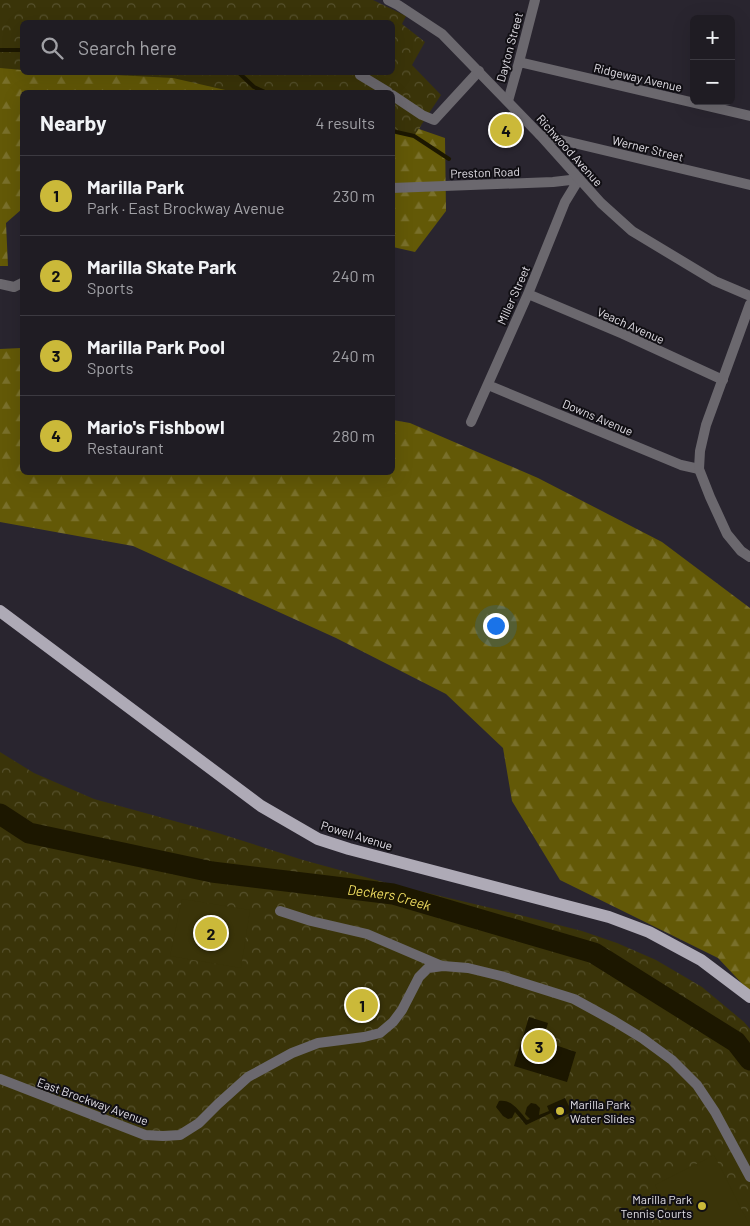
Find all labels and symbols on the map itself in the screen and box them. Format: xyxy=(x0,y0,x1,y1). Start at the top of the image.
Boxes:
street label: Dayton Street xyxy=(493,11,525,83)
street label: Ridgeway Avenue xyxy=(592,60,684,94)
pin: 4 xyxy=(490,111,522,149)
street label: Richwood Avenue xyxy=(534,111,606,189)
street label: Werner Street xyxy=(611,132,685,164)
street label: Preston Road xyxy=(450,164,520,180)
street label: Miller Street xyxy=(494,263,532,327)
street label: Veach Avenue xyxy=(595,304,667,346)
street label: Downs Avenue xyxy=(561,396,635,438)
your location xyxy=(483,613,509,639)
street label: Powell Avenue xyxy=(320,817,394,853)
water label: Deckers Creek xyxy=(347,880,433,913)
pin: 2 xyxy=(195,914,227,952)
pin: 1 xyxy=(346,986,378,1024)
pin: 3 xyxy=(523,1027,555,1065)
street label: East Brockway Avenue xyxy=(36,1074,150,1128)
place label: Marilla Park Water Slides xyxy=(570,1097,635,1125)
marker: Marilla Park Water Slides xyxy=(554,1105,566,1117)
place label: Marilla Park Tennis Courts xyxy=(621,1192,692,1220)
marker: Marilla Park Tennis Courts xyxy=(696,1200,708,1212)

